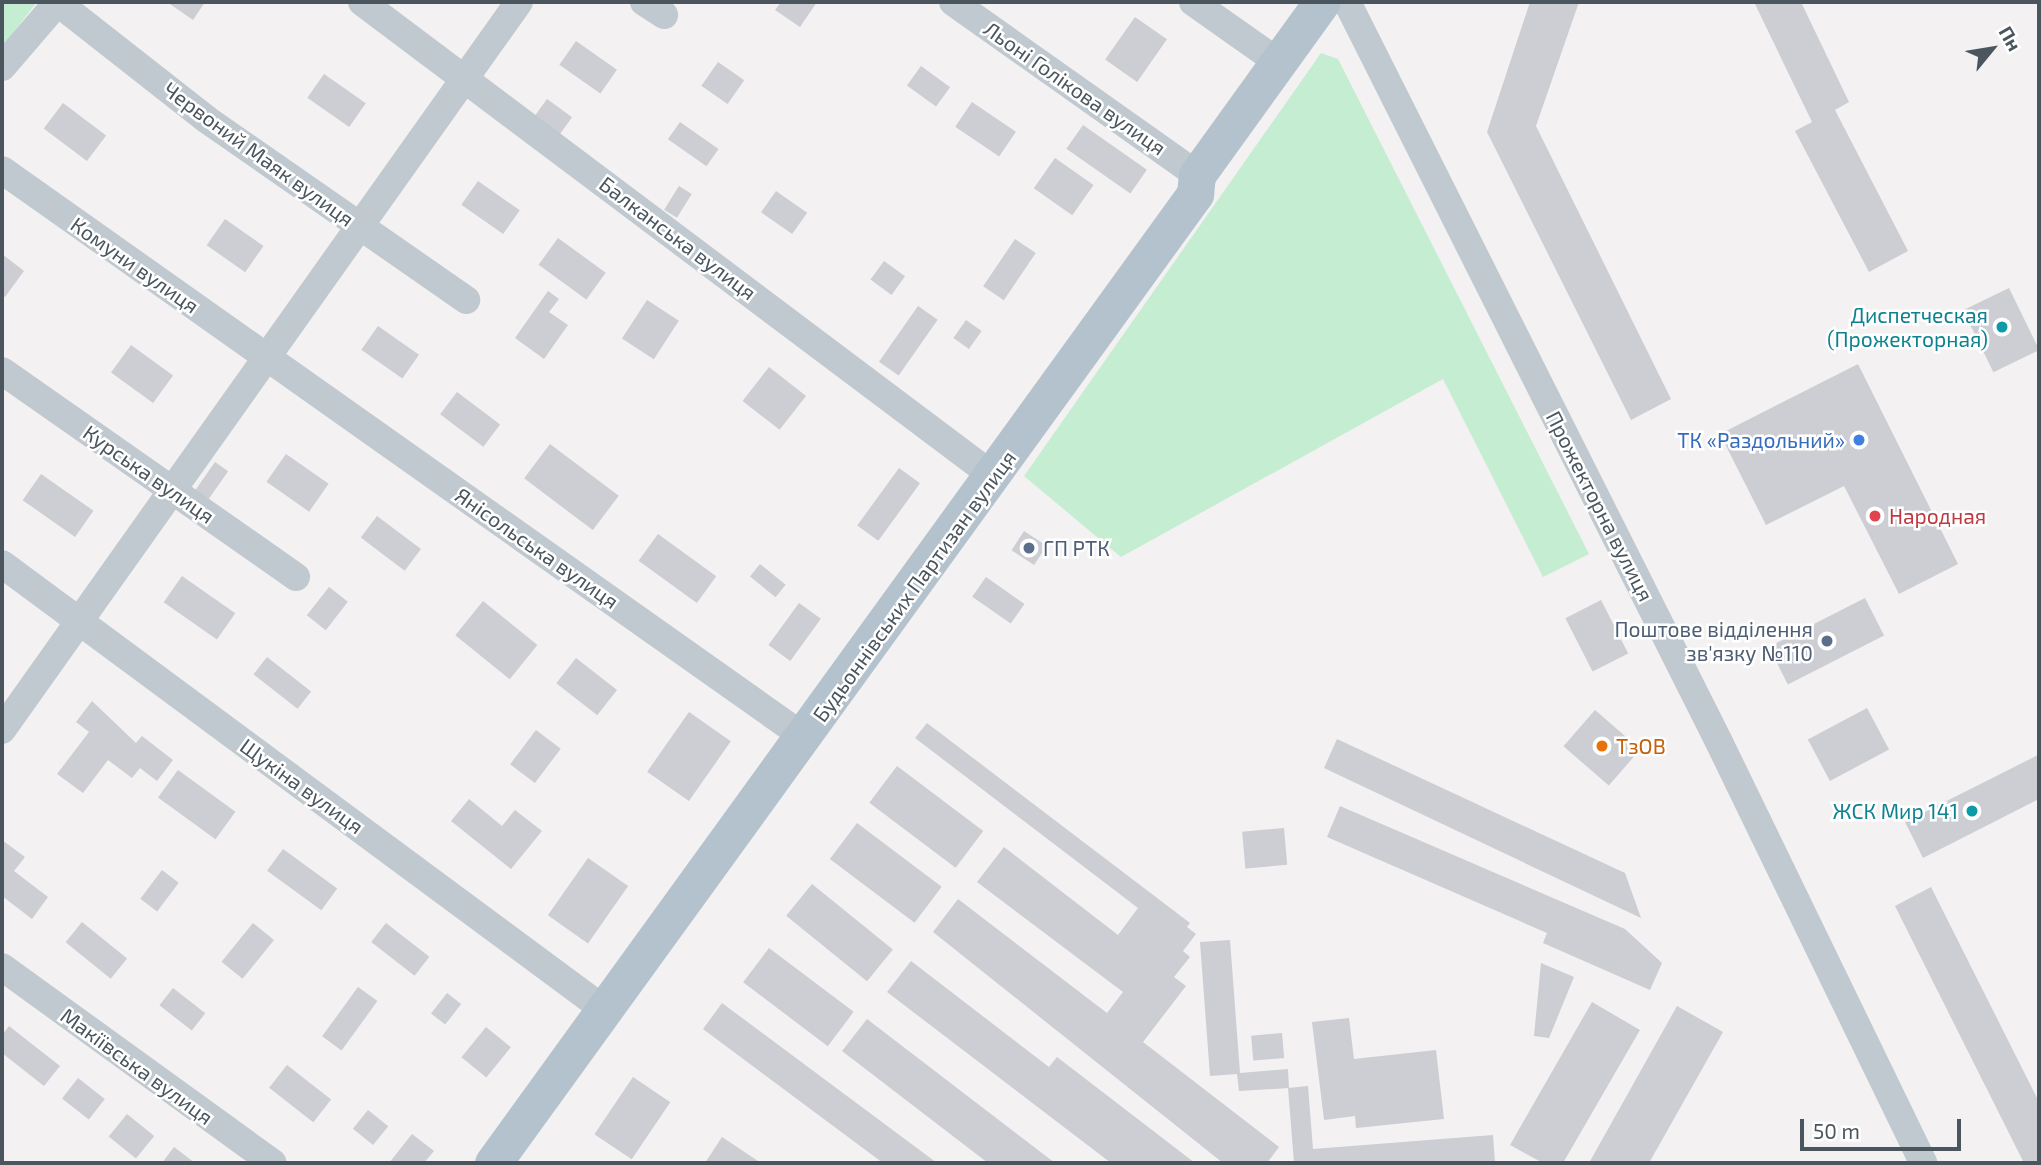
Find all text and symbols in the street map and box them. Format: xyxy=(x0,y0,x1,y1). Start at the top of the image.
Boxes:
north arrow xyxy=(1957,14,2027,84)
street label: Льоні Голікова вулиця xyxy=(979,16,1171,160)
text: Пн xyxy=(1994,22,2027,55)
street label: Червоний Маяк вулиця xyxy=(159,76,359,232)
street label: Балканська вулиця xyxy=(595,171,761,305)
street label: Комуни вулиця xyxy=(66,212,204,318)
place label: Диспетческая (Прожекторная) xyxy=(1827,302,1988,352)
marker: Диспетческая (Прожекторная) xyxy=(1994,319,2010,335)
street label: Прожекторна вулиця xyxy=(1541,407,1659,605)
street label: Курська вулиця xyxy=(79,419,219,529)
place label: ТК «Раздольний» xyxy=(1677,427,1845,453)
marker: ТК «Раздольний» xyxy=(1851,432,1867,448)
street label: Будьоннівських Партизан вулиця xyxy=(807,445,1021,727)
street label: Янісольська вулиця xyxy=(450,482,624,614)
place label: Народная xyxy=(1889,503,1986,529)
marker: Народная xyxy=(1867,508,1883,524)
place label: ГП РТК xyxy=(1043,535,1110,561)
marker: ГП РТК xyxy=(1021,540,1037,556)
place label: Поштове відділення зв'язку №110 xyxy=(1614,616,1813,666)
marker: Поштове відділення зв'язку №110 xyxy=(1819,633,1835,649)
street label: Щукіна вулиця xyxy=(236,733,368,839)
place label: ТзОВ xyxy=(1616,733,1666,759)
marker: ТзОВ xyxy=(1594,738,1610,754)
place label: ЖСК Мир 141 xyxy=(1833,798,1958,824)
marker: ЖСК Мир 141 xyxy=(1964,803,1980,819)
street label: Макіївська вулиця xyxy=(56,1002,218,1130)
scale bar xyxy=(1803,1106,1964,1150)
text: 50 m xyxy=(1813,1118,1860,1143)

